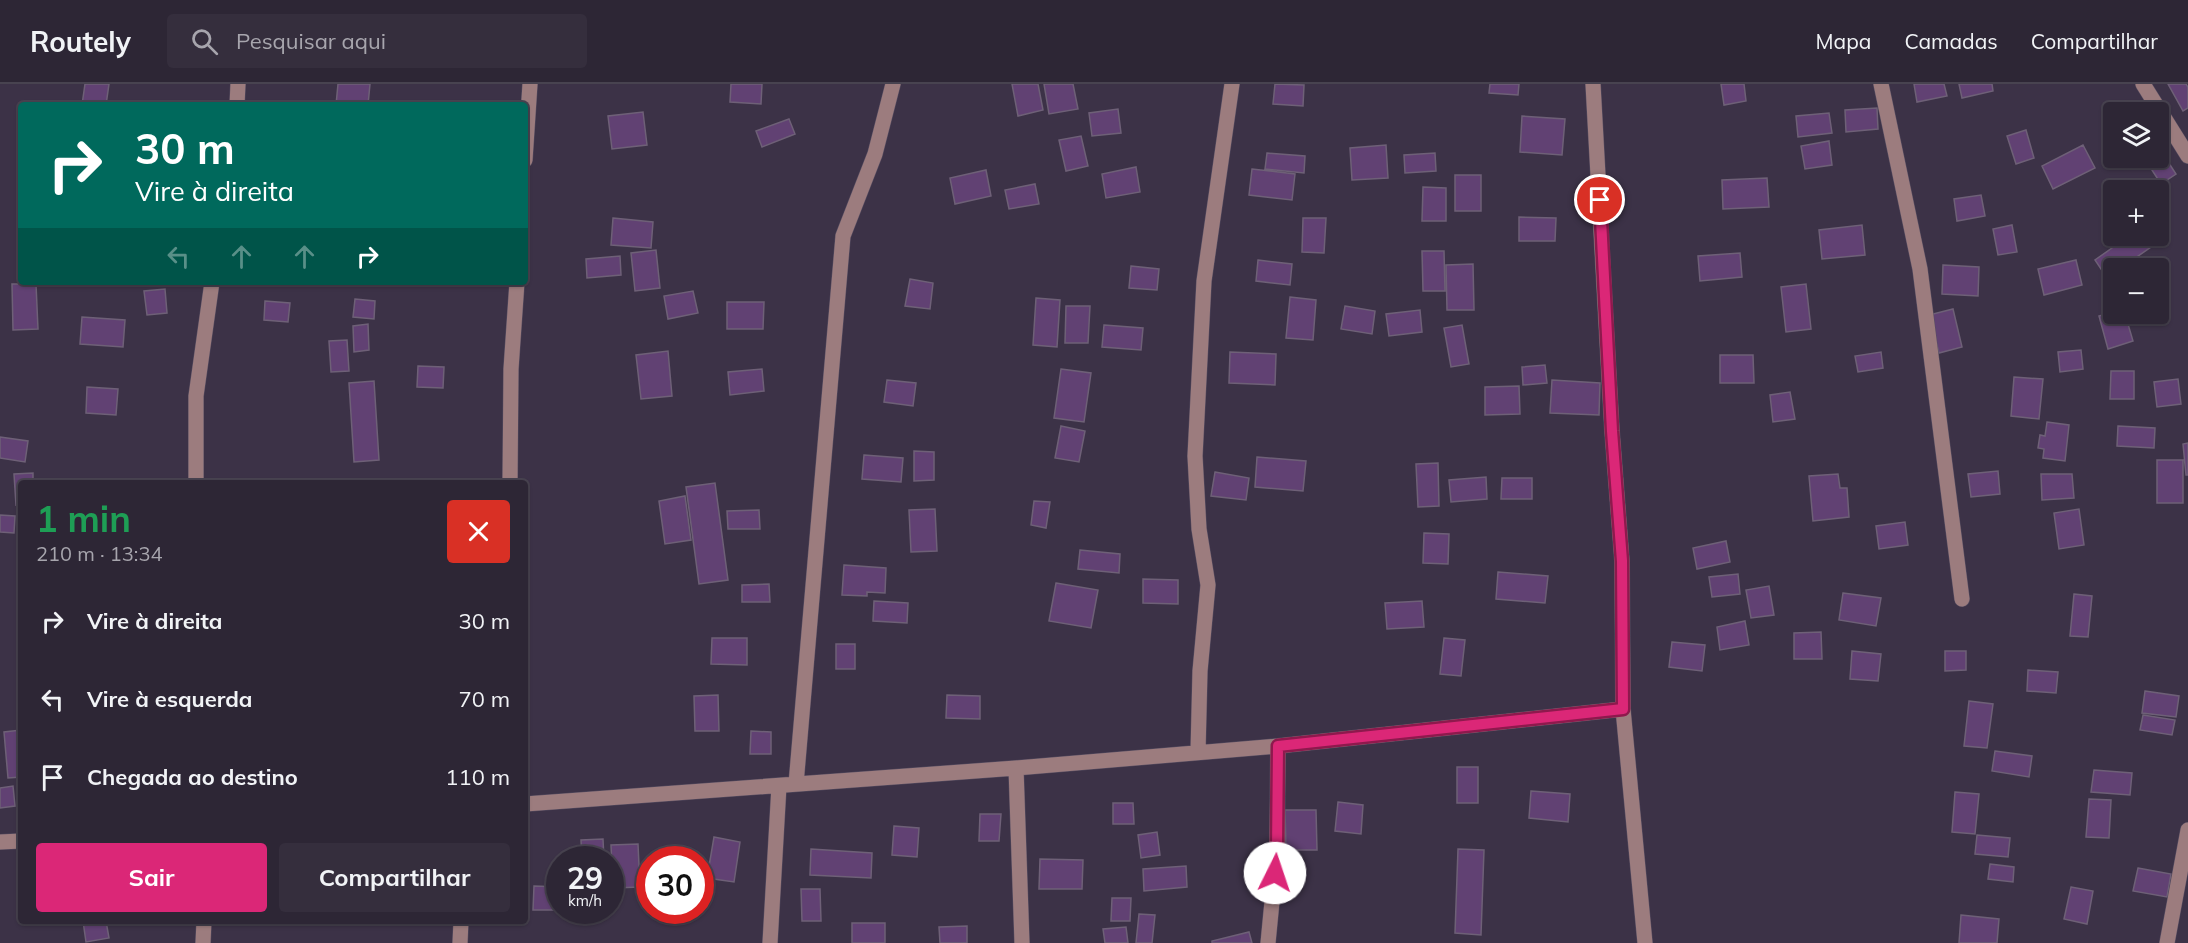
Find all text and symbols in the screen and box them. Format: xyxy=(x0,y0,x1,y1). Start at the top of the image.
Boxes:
search box xyxy=(167,14,587,68)
text: Routely xyxy=(30,24,131,59)
icon: search xyxy=(188,25,221,58)
text: Pesquisar aqui xyxy=(236,27,386,55)
text: Mapa xyxy=(1816,28,1871,54)
text: Camadas xyxy=(1904,28,1998,54)
text: Compartilhar xyxy=(2031,28,2158,54)
map controls xyxy=(2103,102,2169,324)
button: layers xyxy=(2103,102,2169,168)
text: 30 m xyxy=(135,122,235,175)
icon: right xyxy=(36,126,114,204)
text: Vire à direita xyxy=(135,174,294,208)
pin xyxy=(1574,174,1625,225)
button: + xyxy=(2103,180,2169,246)
icon: arrive xyxy=(1583,183,1616,216)
icon: left xyxy=(162,240,195,273)
icon: ahead xyxy=(225,240,258,273)
icon: ahead xyxy=(288,240,321,273)
icon: right xyxy=(351,240,384,273)
button: − xyxy=(2103,258,2169,324)
text: 1 min xyxy=(36,496,131,541)
button: close xyxy=(447,500,510,563)
text: 210 m · 13:34 xyxy=(36,541,162,566)
icon: right xyxy=(36,605,69,638)
text: Vire à direita xyxy=(87,607,222,635)
text: 30 m xyxy=(459,607,510,635)
icon: left xyxy=(36,683,69,716)
text: Vire à esquerda xyxy=(87,685,252,713)
text: 70 m xyxy=(459,685,510,713)
icon: arrive xyxy=(36,761,69,794)
text: Chegada ao destino xyxy=(87,763,298,791)
text: 110 m xyxy=(445,763,510,791)
position arrow xyxy=(1243,841,1307,905)
button: Sair xyxy=(36,843,267,912)
button: Compartilhar xyxy=(279,843,510,912)
speed limit sign: 30 xyxy=(636,846,714,924)
text: 29 xyxy=(567,859,603,897)
text: km/h xyxy=(568,891,602,910)

